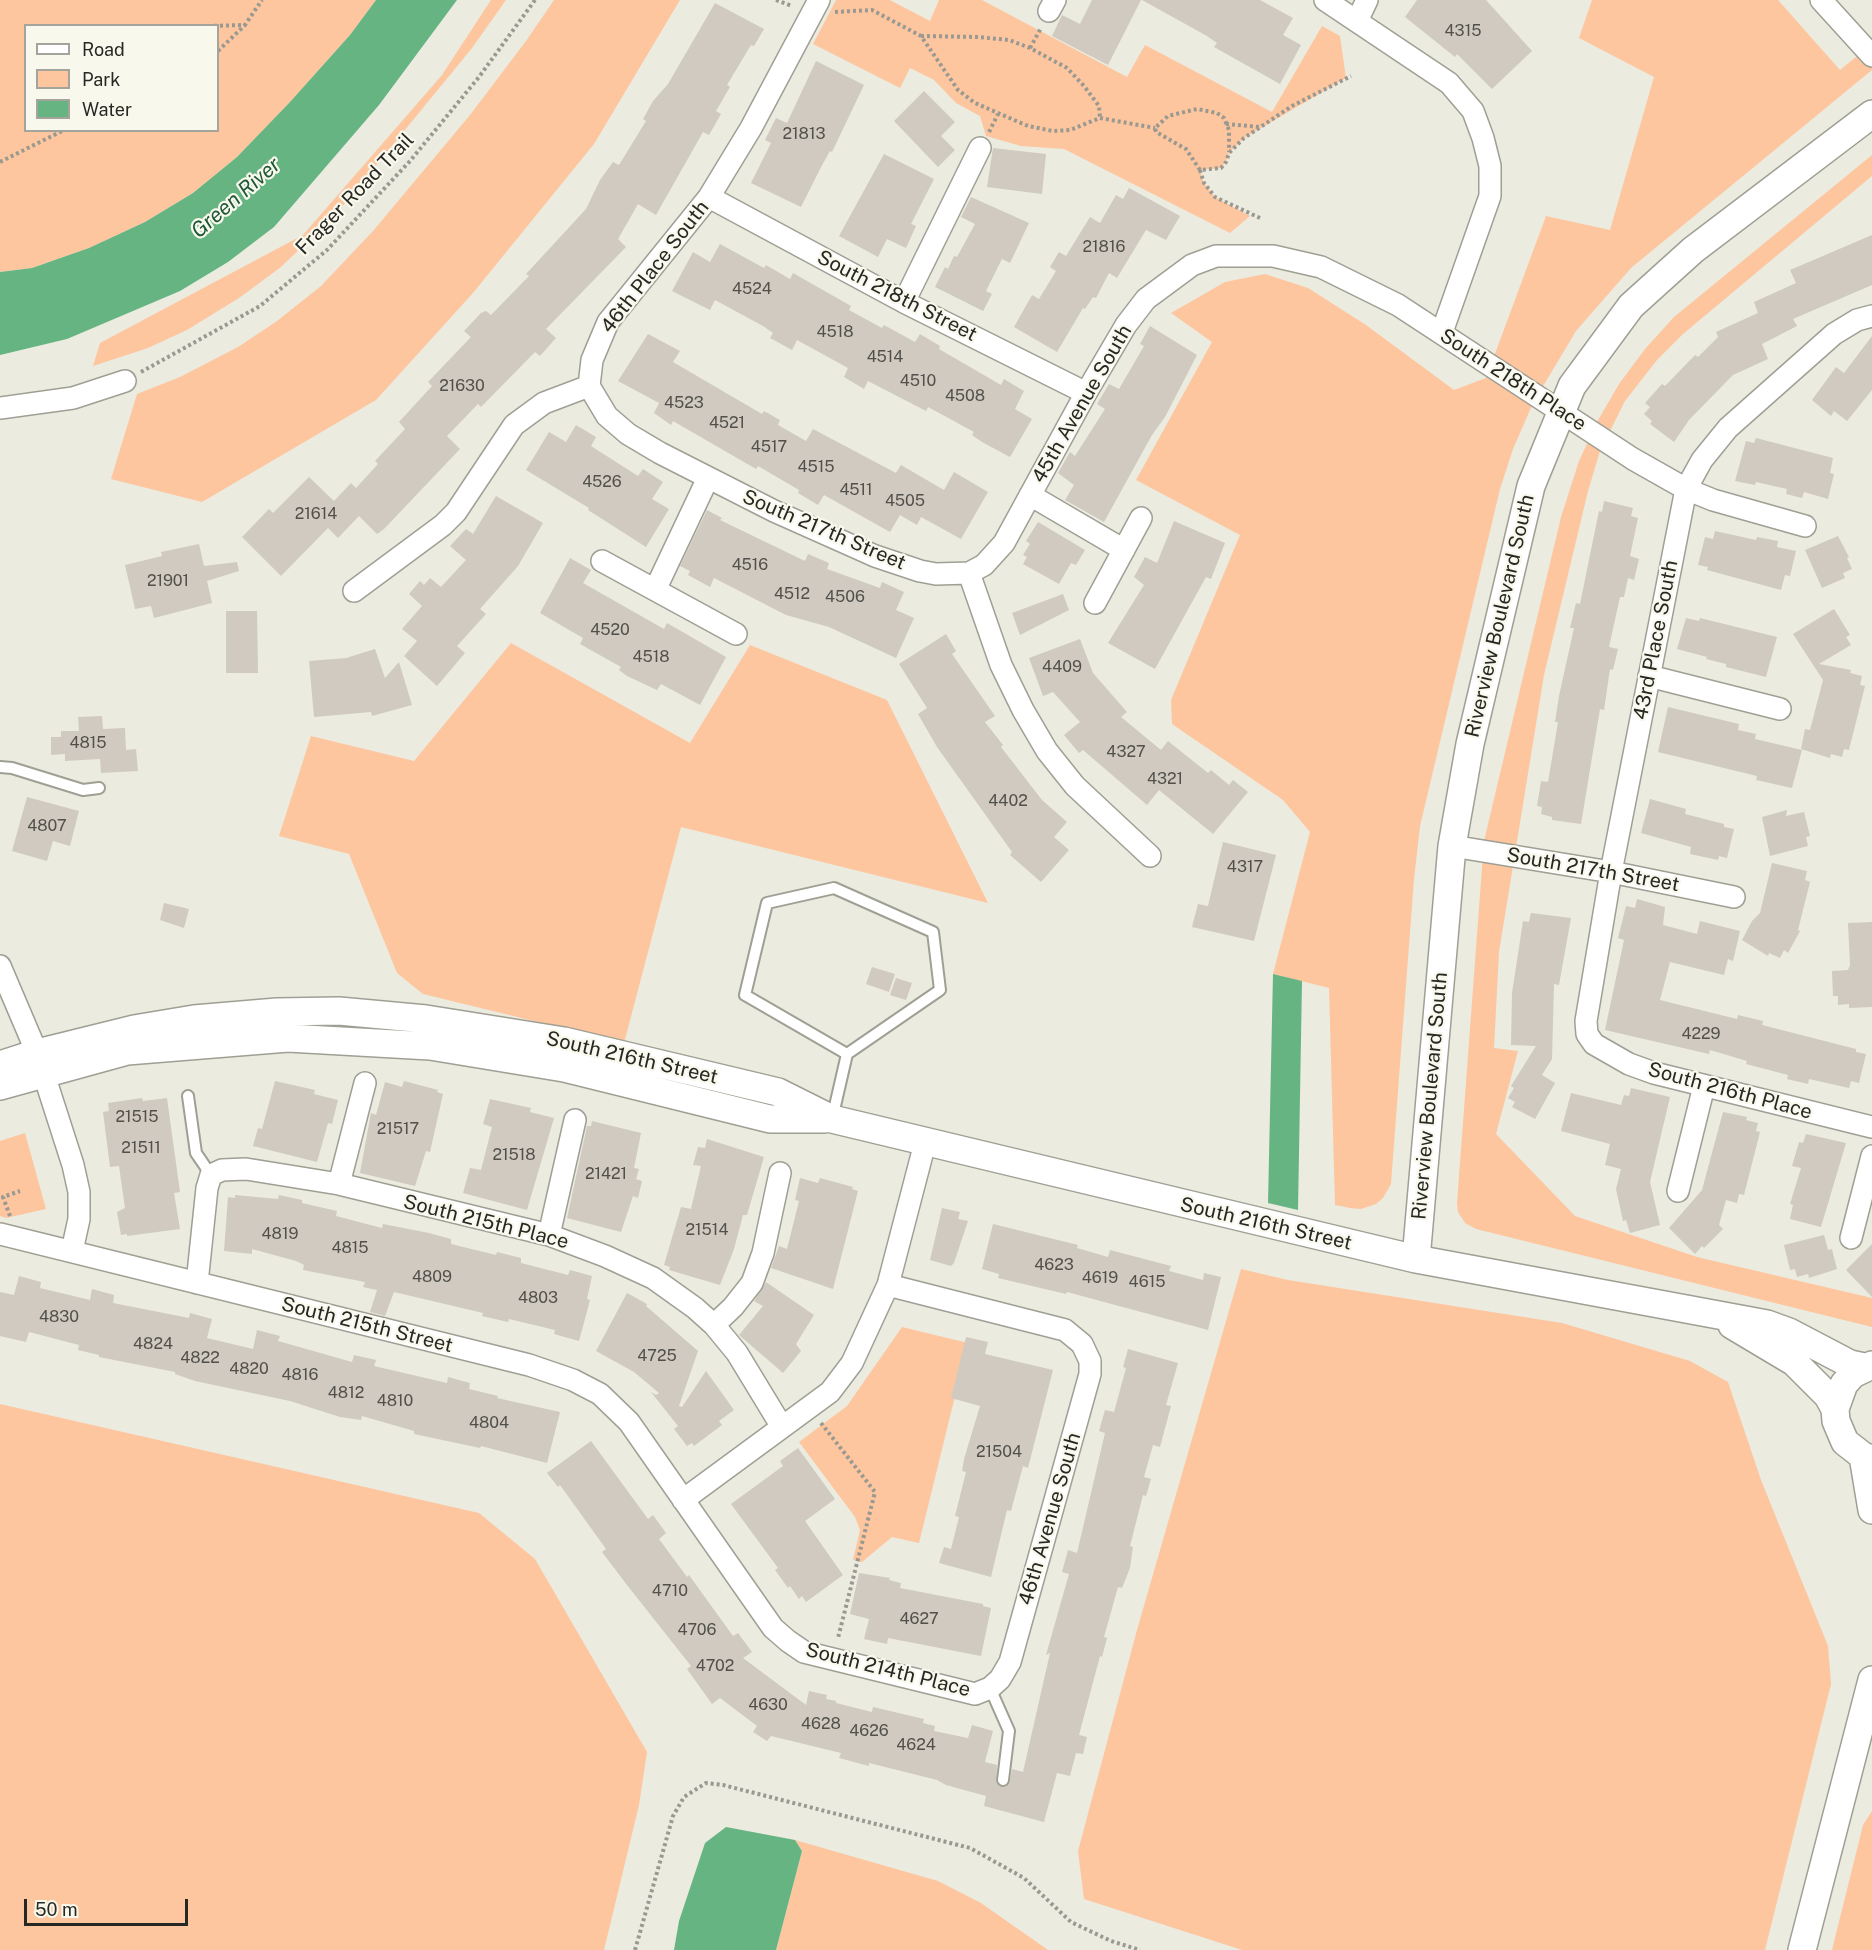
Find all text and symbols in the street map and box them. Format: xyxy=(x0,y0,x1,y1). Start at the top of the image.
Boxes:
house number: 4315 xyxy=(1445,21,1481,41)
legend xyxy=(24,24,219,132)
text: Road xyxy=(82,39,125,60)
text: Park xyxy=(82,69,120,90)
text: Water xyxy=(82,99,132,120)
house number: 21813 xyxy=(783,124,825,144)
street label: Frager Road Trail xyxy=(291,128,419,260)
water label: Green River xyxy=(186,152,286,244)
street label: 46th Place South xyxy=(596,196,714,338)
house number: 21816 xyxy=(1083,237,1125,257)
street label: South 218th Street xyxy=(813,245,981,347)
house number: 4524 xyxy=(732,279,772,299)
street label: 45th Avenue South xyxy=(1027,321,1137,487)
house number: 4518 xyxy=(816,322,854,342)
street label: South 218th Place xyxy=(1435,324,1591,436)
house number: 4514 xyxy=(867,347,903,367)
house number: 4510 xyxy=(900,371,936,391)
house number: 21630 xyxy=(439,376,485,396)
house number: 4508 xyxy=(945,386,985,406)
house number: 4523 xyxy=(664,393,704,413)
house number: 4521 xyxy=(709,413,745,433)
house number: 4517 xyxy=(751,437,787,457)
house number: 4515 xyxy=(798,457,834,477)
house number: 4526 xyxy=(582,472,622,492)
house number: 4511 xyxy=(839,480,873,500)
street label: South 217th Street xyxy=(739,485,909,575)
house number: 4505 xyxy=(885,491,925,511)
street label: Riverview Boulevard South xyxy=(1460,492,1540,740)
house number: 21614 xyxy=(295,504,337,524)
house number: 4516 xyxy=(732,555,768,575)
street label: 43rd Place South xyxy=(1629,558,1683,722)
house number: 21901 xyxy=(147,571,189,591)
house number: 4512 xyxy=(774,584,810,604)
house number: 4506 xyxy=(825,587,865,607)
house number: 4520 xyxy=(590,620,630,640)
house number: 4518 xyxy=(632,647,670,667)
house number: 4409 xyxy=(1042,657,1082,677)
house number: 4815 xyxy=(69,733,107,753)
house number: 4327 xyxy=(1106,742,1146,762)
house number: 4321 xyxy=(1147,769,1183,789)
house number: 4402 xyxy=(988,791,1028,811)
house number: 4807 xyxy=(27,816,67,836)
street label: South 217th Street xyxy=(1505,843,1681,897)
house number: 4317 xyxy=(1227,857,1263,877)
street label: Riverview Boulevard South xyxy=(1407,971,1453,1221)
house number: 4229 xyxy=(1681,1024,1721,1044)
street label: South 216th Street xyxy=(544,1027,720,1089)
street label: South 216th Place xyxy=(1645,1058,1815,1124)
house number: 21515 xyxy=(115,1107,159,1127)
house number: 21517 xyxy=(377,1119,419,1139)
house number: 21511 xyxy=(121,1138,161,1158)
house number: 21518 xyxy=(492,1145,536,1165)
house number: 21421 xyxy=(585,1164,627,1184)
street label: South 215th Place xyxy=(401,1190,571,1254)
street label: South 216th Street xyxy=(1178,1193,1354,1255)
house number: 21514 xyxy=(686,1220,728,1240)
house number: 4819 xyxy=(262,1224,298,1244)
house number: 4815 xyxy=(331,1238,369,1258)
house number: 4623 xyxy=(1034,1255,1074,1275)
house number: 4809 xyxy=(412,1267,452,1287)
house number: 4619 xyxy=(1082,1268,1118,1288)
house number: 4615 xyxy=(1129,1272,1165,1292)
house number: 4803 xyxy=(518,1288,558,1308)
street label: South 215th Street xyxy=(279,1292,455,1358)
house number: 4830 xyxy=(39,1307,79,1327)
house number: 4824 xyxy=(133,1334,173,1354)
house number: 4725 xyxy=(637,1346,677,1366)
house number: 4822 xyxy=(180,1348,220,1368)
house number: 4820 xyxy=(229,1359,269,1379)
house number: 4816 xyxy=(282,1365,318,1385)
house number: 4812 xyxy=(328,1383,364,1403)
house number: 4810 xyxy=(377,1391,413,1411)
house number: 4804 xyxy=(469,1413,509,1433)
street label: 46th Avenue South xyxy=(1014,1430,1086,1608)
house number: 21504 xyxy=(976,1442,1022,1462)
house number: 4710 xyxy=(652,1581,688,1601)
house number: 4627 xyxy=(899,1609,939,1629)
house number: 4706 xyxy=(678,1620,716,1640)
street label: South 214th Place xyxy=(803,1638,973,1702)
house number: 4702 xyxy=(696,1656,734,1676)
house number: 4630 xyxy=(748,1695,788,1715)
house number: 4628 xyxy=(801,1714,841,1734)
house number: 4626 xyxy=(849,1721,889,1741)
house number: 4624 xyxy=(896,1735,936,1755)
scale bar xyxy=(27,1887,190,1925)
text: 50 m xyxy=(35,1899,78,1920)

